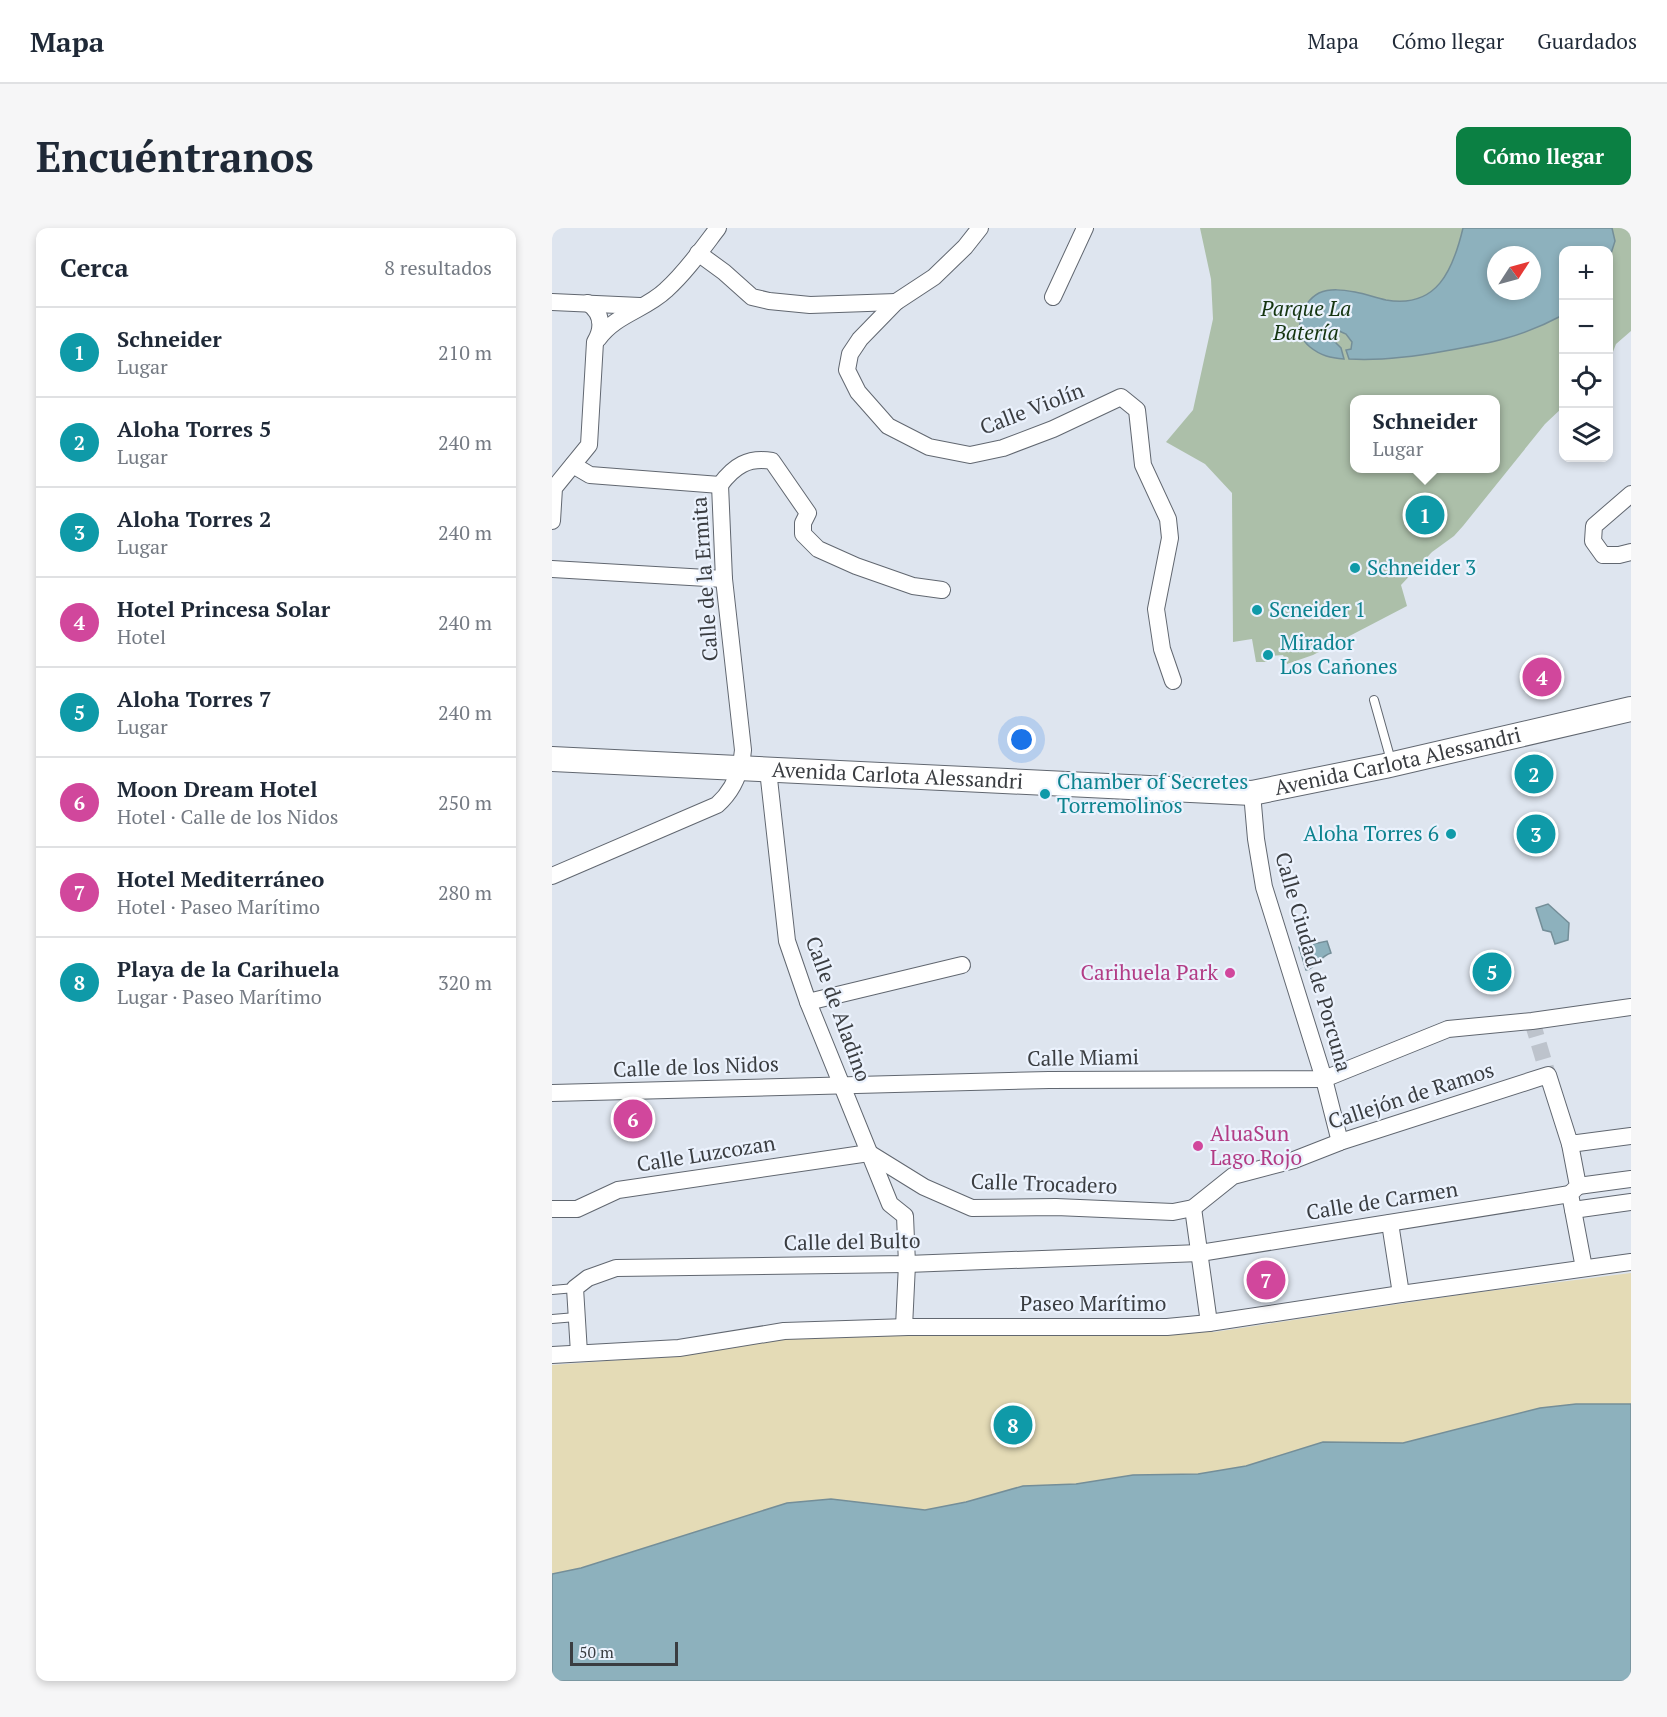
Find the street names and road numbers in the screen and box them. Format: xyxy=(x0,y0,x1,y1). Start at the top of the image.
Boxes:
street label: Calle Violín xyxy=(976,375,1088,441)
street label: Calle de la Ermita xyxy=(684,495,724,662)
street label: Avenida Carlota Alessandri xyxy=(1272,720,1524,801)
street label: Avenida Carlota Alessandri xyxy=(771,755,1024,795)
street label: Calle Ciudad de Porcuna xyxy=(1269,849,1359,1075)
street label: Calle de Aladino xyxy=(800,932,878,1085)
street label: Calle Miami xyxy=(1027,1042,1139,1072)
street label: Calle de los Nidos xyxy=(613,1049,779,1083)
street label: Callejón de Ramos xyxy=(1324,1055,1497,1135)
street label: Calle Luzcozan xyxy=(634,1128,778,1178)
street label: Calle Trocadero xyxy=(970,1166,1118,1200)
street label: Calle de Carmen xyxy=(1304,1174,1460,1226)
street label: Calle del Bulto xyxy=(783,1226,921,1256)
street label: Paseo Marítimo xyxy=(1020,1289,1166,1317)

